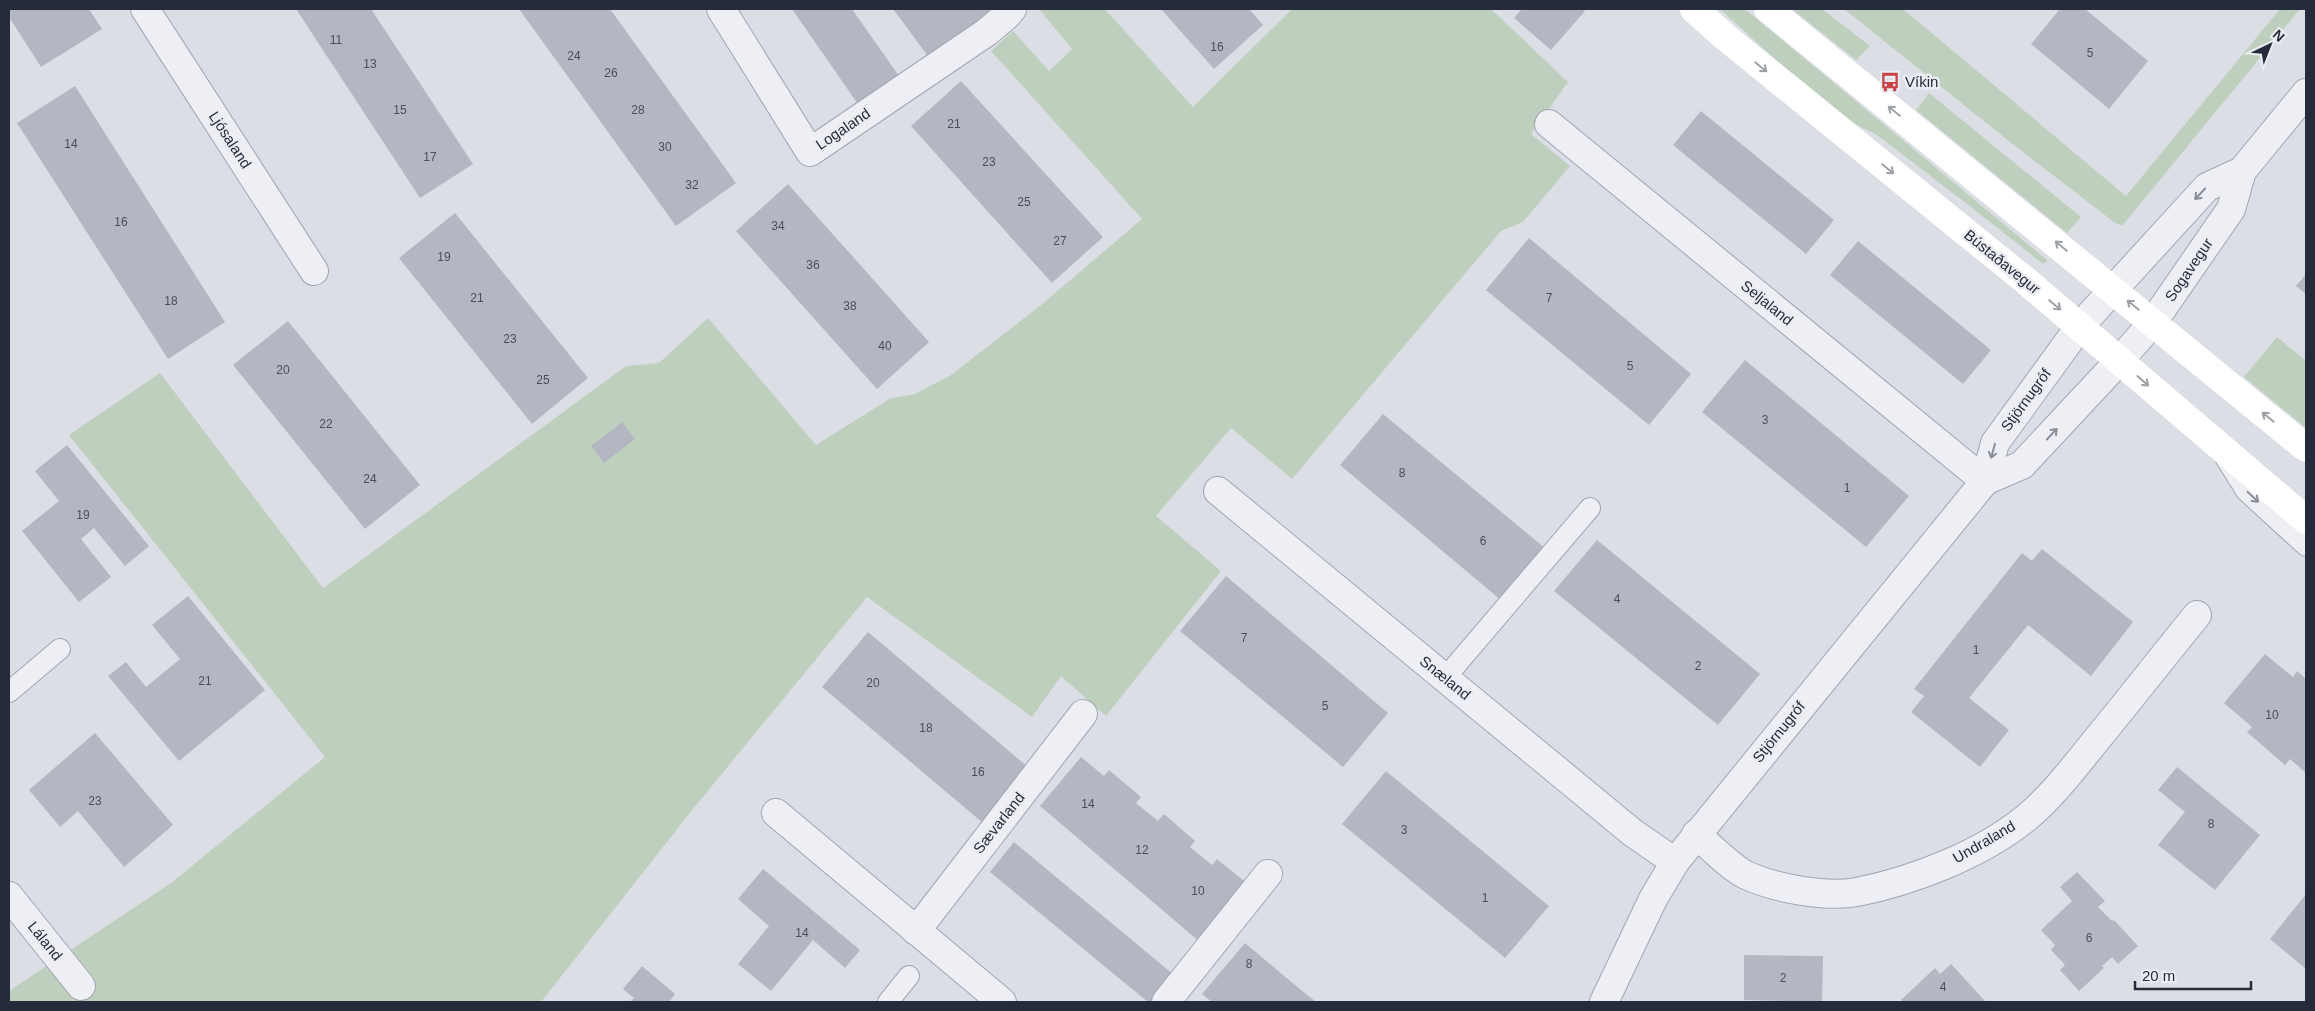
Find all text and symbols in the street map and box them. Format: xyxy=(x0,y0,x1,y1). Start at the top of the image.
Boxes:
north arrow xyxy=(2245,20,2295,70)
text: N xyxy=(2270,26,2288,45)
house number: 11 xyxy=(330,33,343,47)
house number: 16 xyxy=(1210,40,1224,54)
house number: 5 xyxy=(2087,46,2094,60)
house number: 24 xyxy=(567,49,581,63)
house number: 13 xyxy=(363,57,377,71)
one-way arrow xyxy=(1755,61,1768,72)
house number: 26 xyxy=(604,66,618,80)
bus stop icon: Víkin xyxy=(1879,71,1901,93)
place label: Víkin xyxy=(1905,73,1938,90)
house number: 15 xyxy=(393,103,407,117)
house number: 28 xyxy=(631,103,645,117)
street label: Logaland xyxy=(812,104,873,153)
one-way arrow xyxy=(1888,106,1901,117)
street label: Ljósaland xyxy=(206,108,255,171)
house number: 21 xyxy=(947,117,961,131)
house number: 14 xyxy=(64,137,78,151)
house number: 30 xyxy=(658,140,672,154)
house number: 17 xyxy=(423,150,437,164)
house number: 23 xyxy=(982,155,996,169)
one-way arrow xyxy=(1881,163,1894,174)
house number: 32 xyxy=(685,178,699,192)
one-way arrow xyxy=(2194,188,2206,200)
house number: 25 xyxy=(1017,195,1031,209)
house number: 16 xyxy=(114,215,128,229)
house number: 34 xyxy=(771,219,785,233)
street label: Bústaðavegur xyxy=(1961,226,2044,297)
house number: 27 xyxy=(1053,234,1067,248)
street label: Sogavegur xyxy=(2161,235,2216,305)
one-way arrow xyxy=(2055,241,2068,252)
house number: 19 xyxy=(437,250,451,264)
house number: 36 xyxy=(806,258,820,272)
street label: Seljaland xyxy=(1738,277,1797,329)
house number: 21 xyxy=(470,291,484,305)
house number: 7 xyxy=(1546,291,1553,305)
house number: 18 xyxy=(164,294,178,308)
house number: 38 xyxy=(843,299,857,313)
one-way arrow xyxy=(2048,299,2061,310)
one-way arrow xyxy=(2126,300,2139,311)
house number: 23 xyxy=(503,332,517,346)
house number: 40 xyxy=(878,339,892,353)
house number: 5 xyxy=(1627,359,1634,373)
house number: 20 xyxy=(276,363,290,377)
street label: Stjörnugróf xyxy=(1997,364,2055,434)
house number: 25 xyxy=(536,373,550,387)
one-way arrow xyxy=(2137,375,2150,386)
one-way arrow xyxy=(2262,412,2275,423)
house number: 3 xyxy=(1762,413,1769,427)
house number: 22 xyxy=(319,417,333,431)
one-way arrow xyxy=(2046,427,2057,440)
one-way arrow xyxy=(1987,443,1997,459)
house number: 8 xyxy=(1399,466,1406,480)
house number: 24 xyxy=(363,472,377,486)
house number: 1 xyxy=(1844,481,1851,495)
one-way arrow xyxy=(2246,491,2259,503)
house number: 19 xyxy=(76,508,90,522)
house number: 6 xyxy=(1480,534,1487,548)
house number: 4 xyxy=(1614,592,1621,606)
house number: 7 xyxy=(1241,631,1248,645)
house number: 1 xyxy=(1973,643,1980,657)
street label: Snæland xyxy=(1417,652,1474,703)
house number: 2 xyxy=(1695,659,1702,673)
house number: 21 xyxy=(198,674,212,688)
house number: 20 xyxy=(866,676,880,690)
street label: Stjörnugróf xyxy=(1749,697,1809,766)
house number: 5 xyxy=(1322,699,1329,713)
house number: 10 xyxy=(2265,708,2279,722)
house number: 18 xyxy=(919,721,933,735)
house number: 16 xyxy=(971,765,985,779)
street label: Sævarland xyxy=(970,789,1028,857)
house number: 23 xyxy=(88,794,102,808)
house number: 14 xyxy=(1081,797,1095,811)
street label: Undraland xyxy=(1950,817,2018,866)
house number: 8 xyxy=(2208,817,2215,831)
house number: 3 xyxy=(1401,823,1408,837)
house number: 12 xyxy=(1135,843,1149,857)
house number: 10 xyxy=(1191,884,1205,898)
house number: 1 xyxy=(1482,891,1489,905)
street label: Láland xyxy=(25,918,66,964)
house number: 14 xyxy=(795,926,809,940)
house number: 6 xyxy=(2086,931,2093,945)
house number: 8 xyxy=(1246,957,1253,971)
scale bar xyxy=(2135,958,2251,990)
text: 20 m xyxy=(2142,967,2175,984)
house number: 2 xyxy=(1780,971,1787,985)
house number: 4 xyxy=(1940,980,1947,994)

